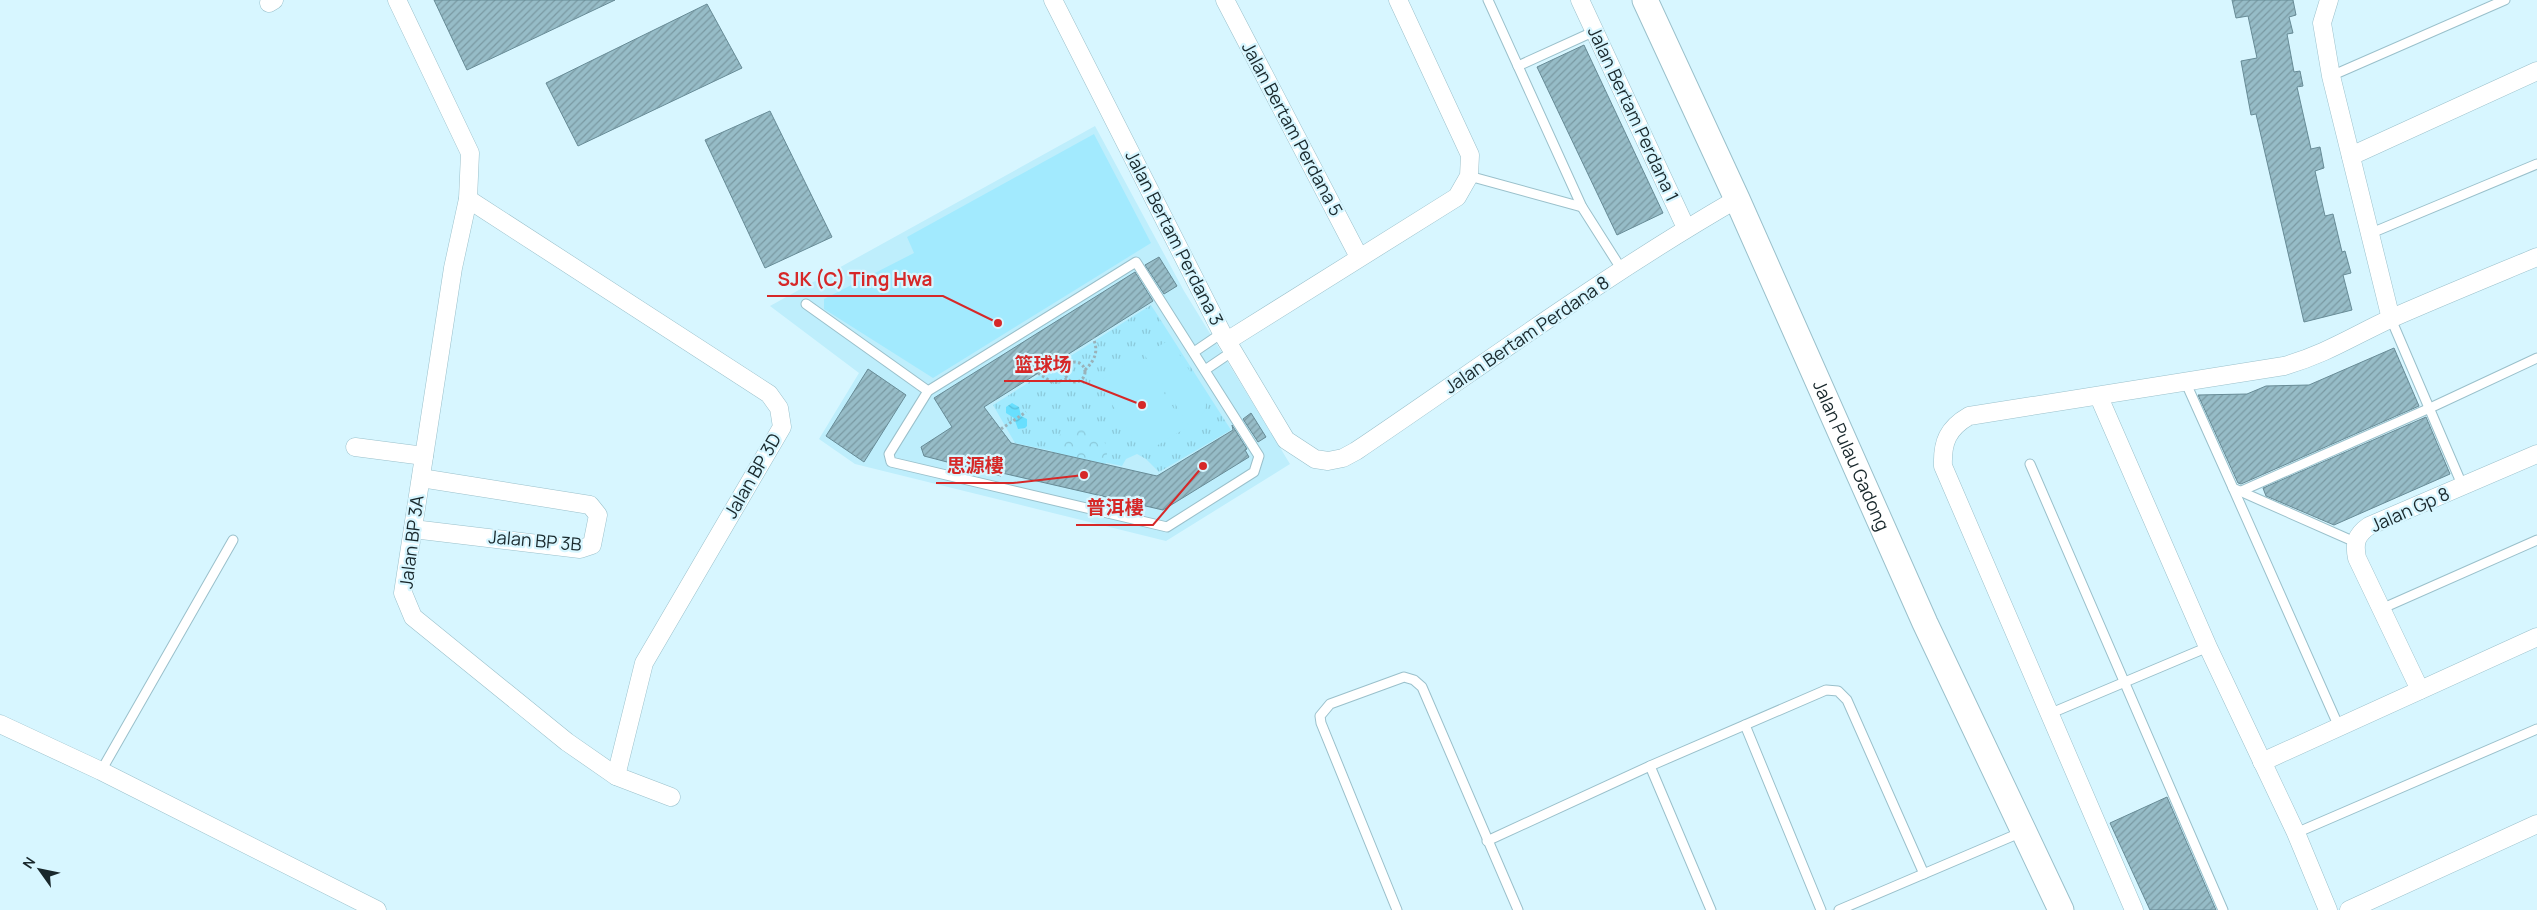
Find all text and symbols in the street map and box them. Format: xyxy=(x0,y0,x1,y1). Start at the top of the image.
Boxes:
street label: Jalan Bertam Perdana 1 xyxy=(1583,22,1685,205)
street label: Jalan Bertam Perdana 5 xyxy=(1237,37,1349,220)
street label: Jalan Bertam Perdana 3 xyxy=(1120,146,1230,329)
callout: SJK (C) Ting Hwa xyxy=(767,262,943,296)
text: SJK (C) Ting Hwa xyxy=(777,266,933,292)
street label: Jalan Bertam Perdana 8 xyxy=(1439,270,1614,398)
callout: 篮球场 xyxy=(1004,347,1081,381)
text: 篮球场 xyxy=(1014,351,1072,377)
street label: Jalan Pulau Gadong xyxy=(1808,376,1896,534)
street label: Jalan BP 3D xyxy=(718,429,786,522)
callout: 思源樓 xyxy=(936,449,1013,483)
text: 思源樓 xyxy=(946,452,1004,478)
street label: Jalan Gp 8 xyxy=(2366,481,2453,537)
callout: 普洱樓 xyxy=(1076,491,1153,525)
street label: Jalan BP 3A xyxy=(393,493,429,590)
text: 普洱樓 xyxy=(1086,494,1144,520)
street label: Jalan BP 3B xyxy=(488,524,583,556)
north arrow xyxy=(15,845,65,895)
text: N xyxy=(18,853,39,872)

